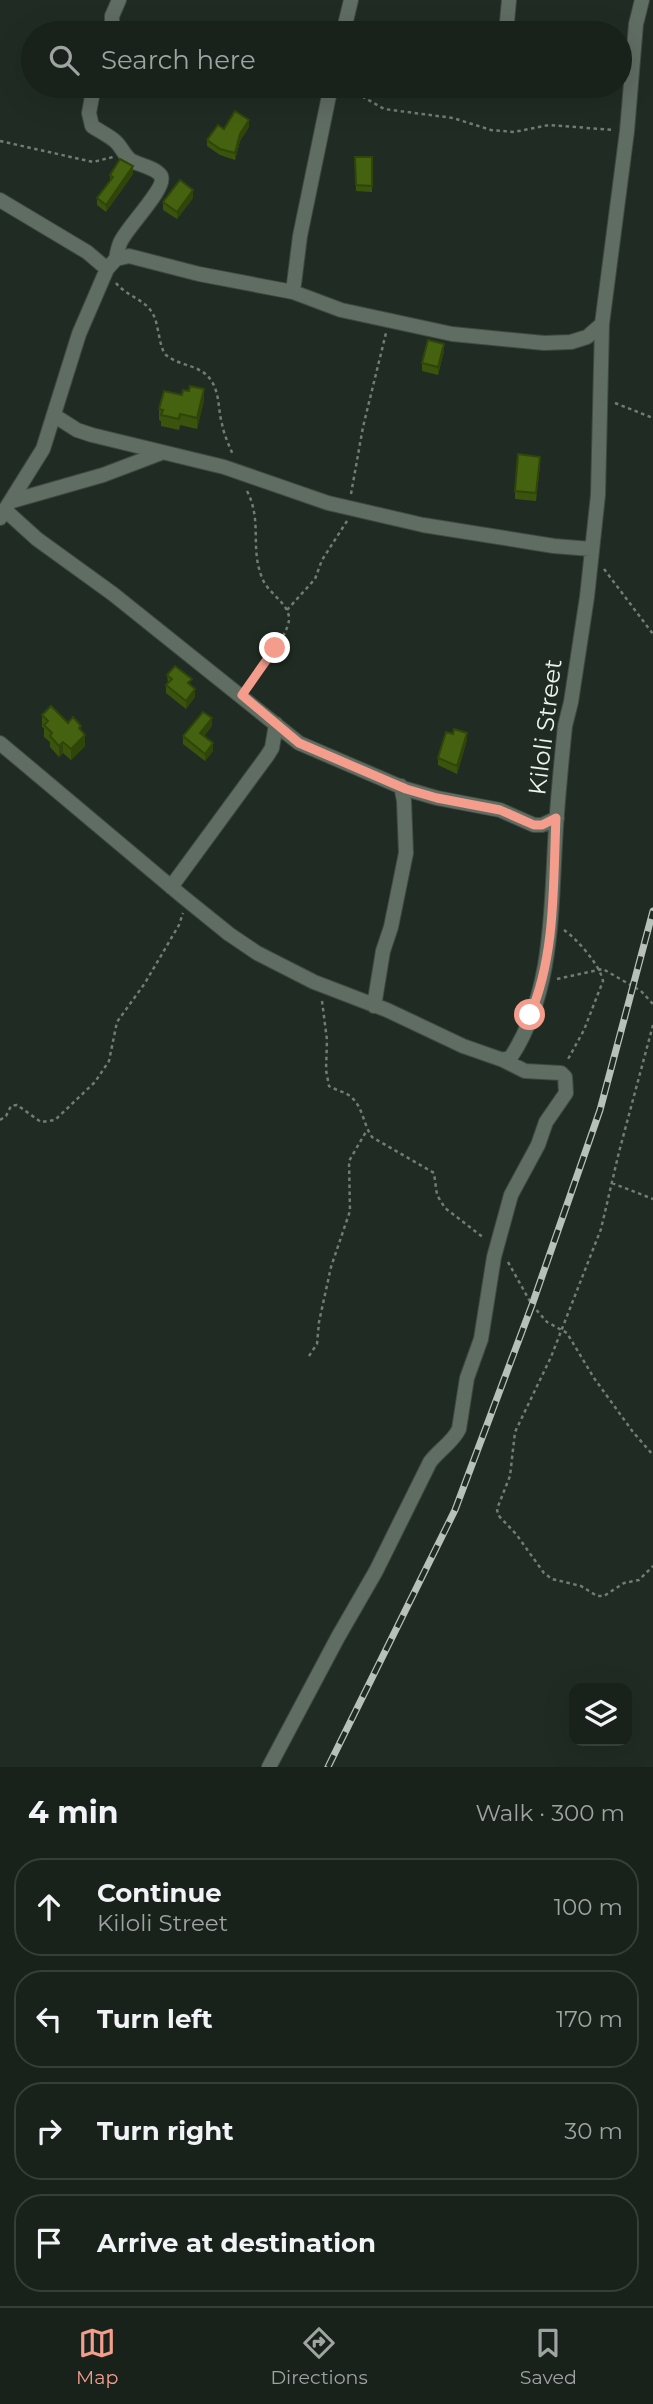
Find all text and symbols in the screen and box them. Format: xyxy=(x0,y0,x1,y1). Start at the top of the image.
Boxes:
search box xyxy=(21,21,632,98)
icon: search xyxy=(45,41,83,79)
text: Search here xyxy=(101,44,256,76)
route end xyxy=(259,632,290,663)
street label: Kiloli Street xyxy=(522,657,568,797)
route start xyxy=(514,999,545,1030)
map controls xyxy=(569,1683,632,1746)
button: layers xyxy=(569,1683,632,1746)
text: 4 min xyxy=(28,1794,118,1831)
text: Walk · 300 m xyxy=(475,1799,625,1827)
text: Continue xyxy=(97,1877,222,1909)
icon: ahead xyxy=(30,1888,68,1926)
text: 100 m xyxy=(554,1893,623,1921)
text: Kiloli Street xyxy=(97,1909,228,1937)
icon: left xyxy=(30,2000,68,2038)
text: Turn left xyxy=(97,2003,213,2035)
text: 170 m xyxy=(556,2005,623,2033)
icon: right xyxy=(30,2112,68,2150)
text: Turn right xyxy=(97,2115,233,2147)
text: 30 m xyxy=(564,2117,623,2145)
icon: arrive xyxy=(30,2224,68,2262)
text: Arrive at destination xyxy=(97,2227,376,2259)
tab: Map xyxy=(76,2324,118,2389)
tab: Directions xyxy=(270,2324,368,2389)
tab: Saved xyxy=(520,2324,577,2389)

